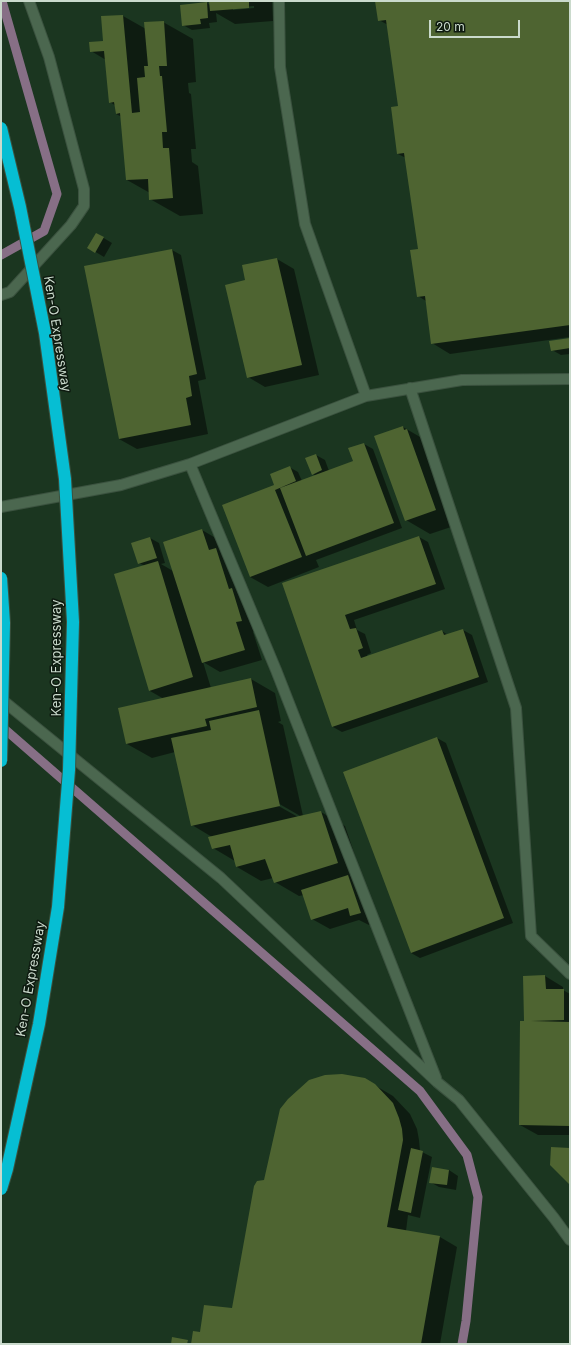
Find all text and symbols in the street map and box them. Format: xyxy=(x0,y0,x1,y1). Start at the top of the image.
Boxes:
scale bar xyxy=(431,12,522,38)
text: 20 m xyxy=(436,19,465,34)
street label: Ken-O Expressway xyxy=(40,275,74,393)
street label: Ken-O Expressway xyxy=(49,600,65,716)
street label: Ken-O Expressway xyxy=(13,920,49,1038)

